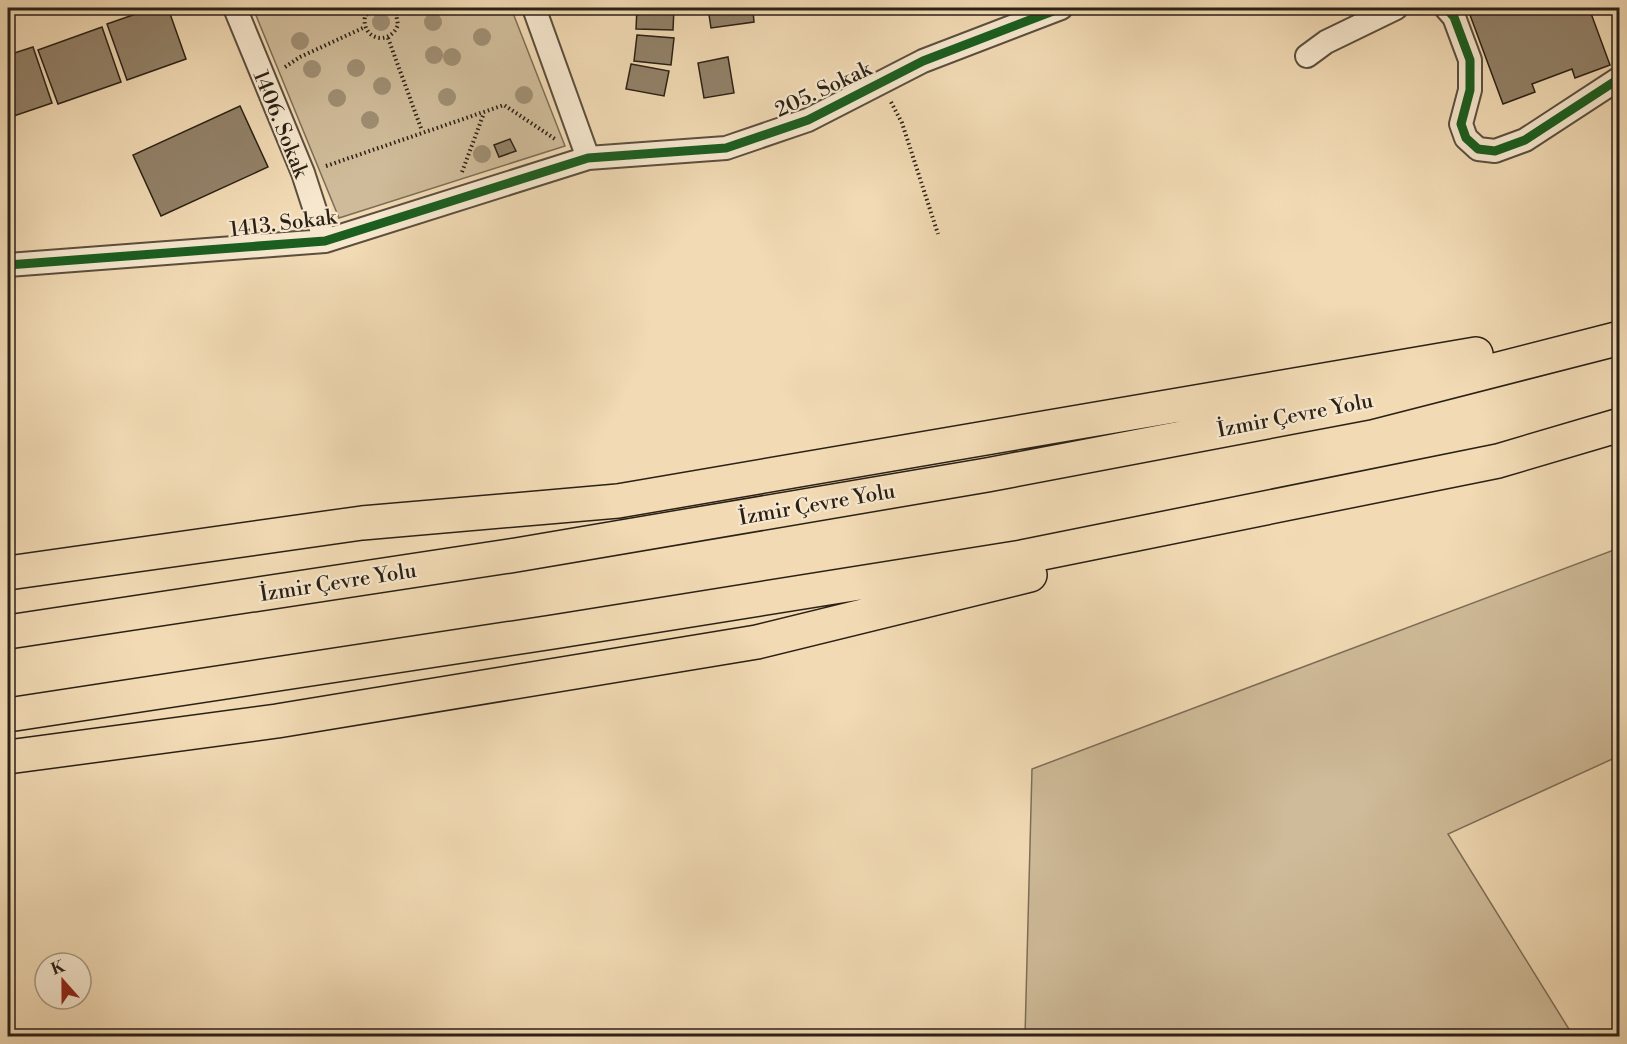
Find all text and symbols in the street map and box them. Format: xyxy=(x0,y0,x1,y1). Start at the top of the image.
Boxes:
street label: 205. Sokak xyxy=(771,56,877,124)
street label: 1406. Sokak xyxy=(247,67,314,183)
street label: 1413. Sokak xyxy=(228,204,339,243)
street label: İzmir Çevre Yolu xyxy=(1215,386,1375,444)
street label: İzmir Çevre Yolu xyxy=(737,476,897,532)
street label: İzmir Çevre Yolu xyxy=(258,556,418,608)
north arrow xyxy=(33,951,93,1011)
text: K xyxy=(48,956,69,980)

